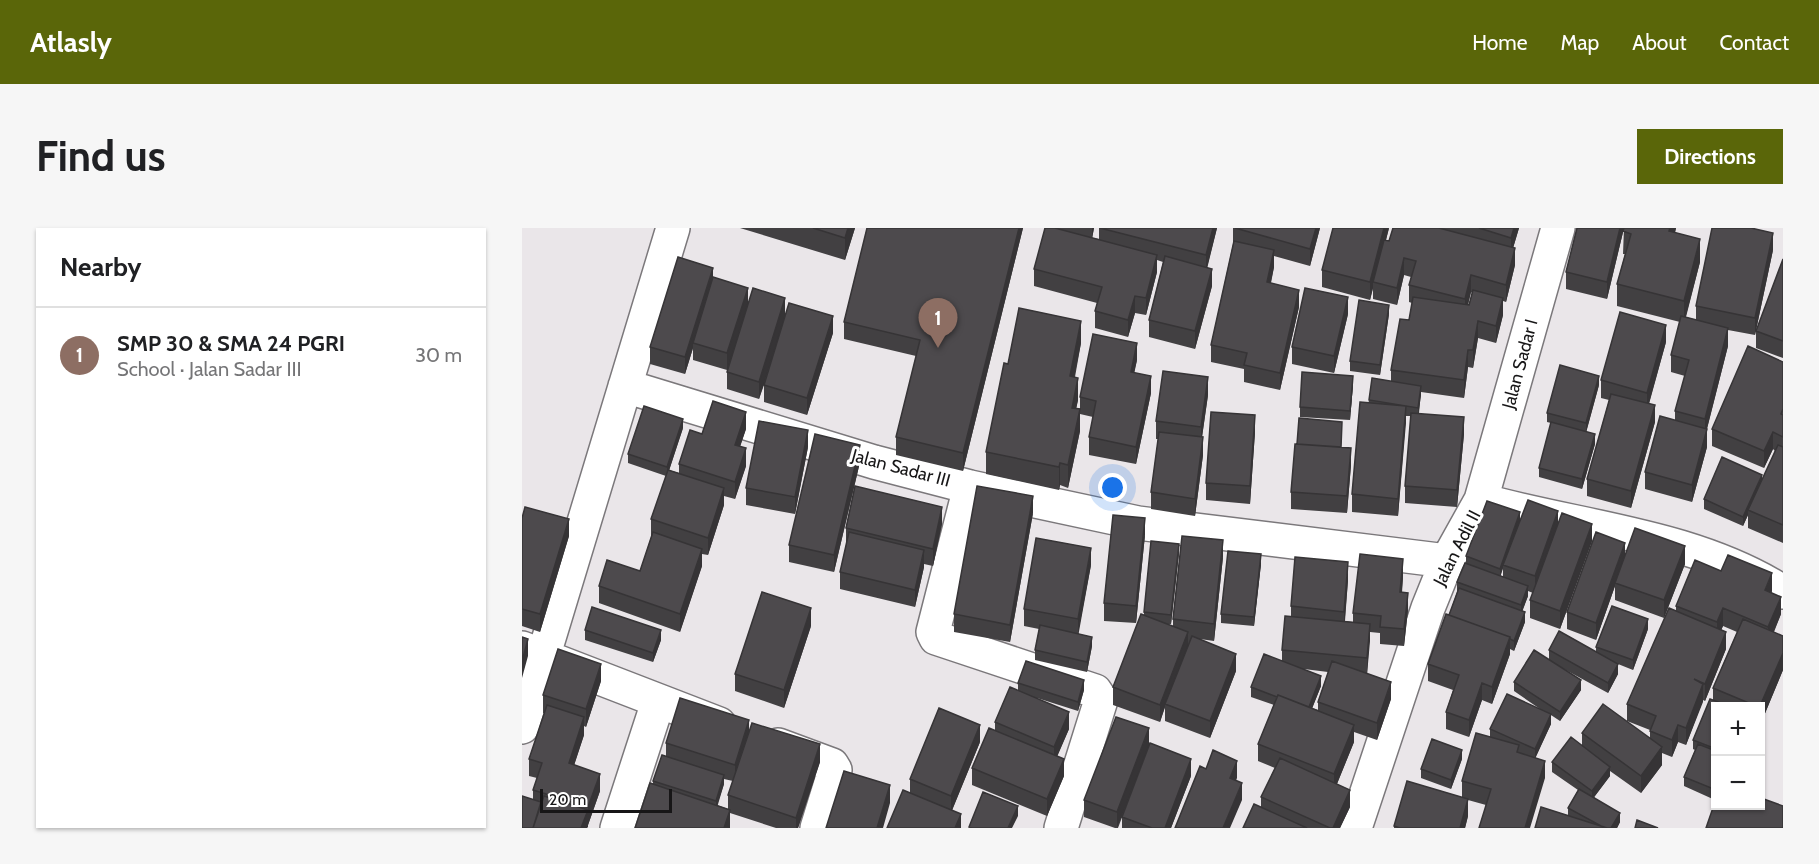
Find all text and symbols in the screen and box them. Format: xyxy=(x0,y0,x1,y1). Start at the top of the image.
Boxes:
text: Atlasly xyxy=(30,25,112,59)
text: Home xyxy=(1472,30,1528,55)
text: Map xyxy=(1561,30,1599,55)
text: About xyxy=(1632,30,1686,55)
text: Contact xyxy=(1719,30,1789,55)
button: Directions xyxy=(1637,129,1783,184)
text: Find us xyxy=(36,130,165,182)
text: Nearby xyxy=(60,251,141,283)
pin: 1 xyxy=(918,298,958,348)
street label: Jalan Sadar I xyxy=(1497,317,1543,412)
text: SMP 30 & SMA 24 PGRI xyxy=(117,330,345,357)
text: 1 xyxy=(76,343,83,367)
text: 30 m xyxy=(415,343,462,367)
text: School · Jalan Sadar III xyxy=(117,357,302,381)
street label: Jalan Sadar III xyxy=(848,444,953,492)
your location xyxy=(1098,473,1127,502)
street label: Jalan Adil II xyxy=(1428,506,1485,591)
map controls xyxy=(1711,702,1765,810)
button: + xyxy=(1711,702,1765,756)
button: − xyxy=(1711,756,1765,810)
scale bar xyxy=(540,786,672,814)
text: 20 m xyxy=(549,790,586,809)

